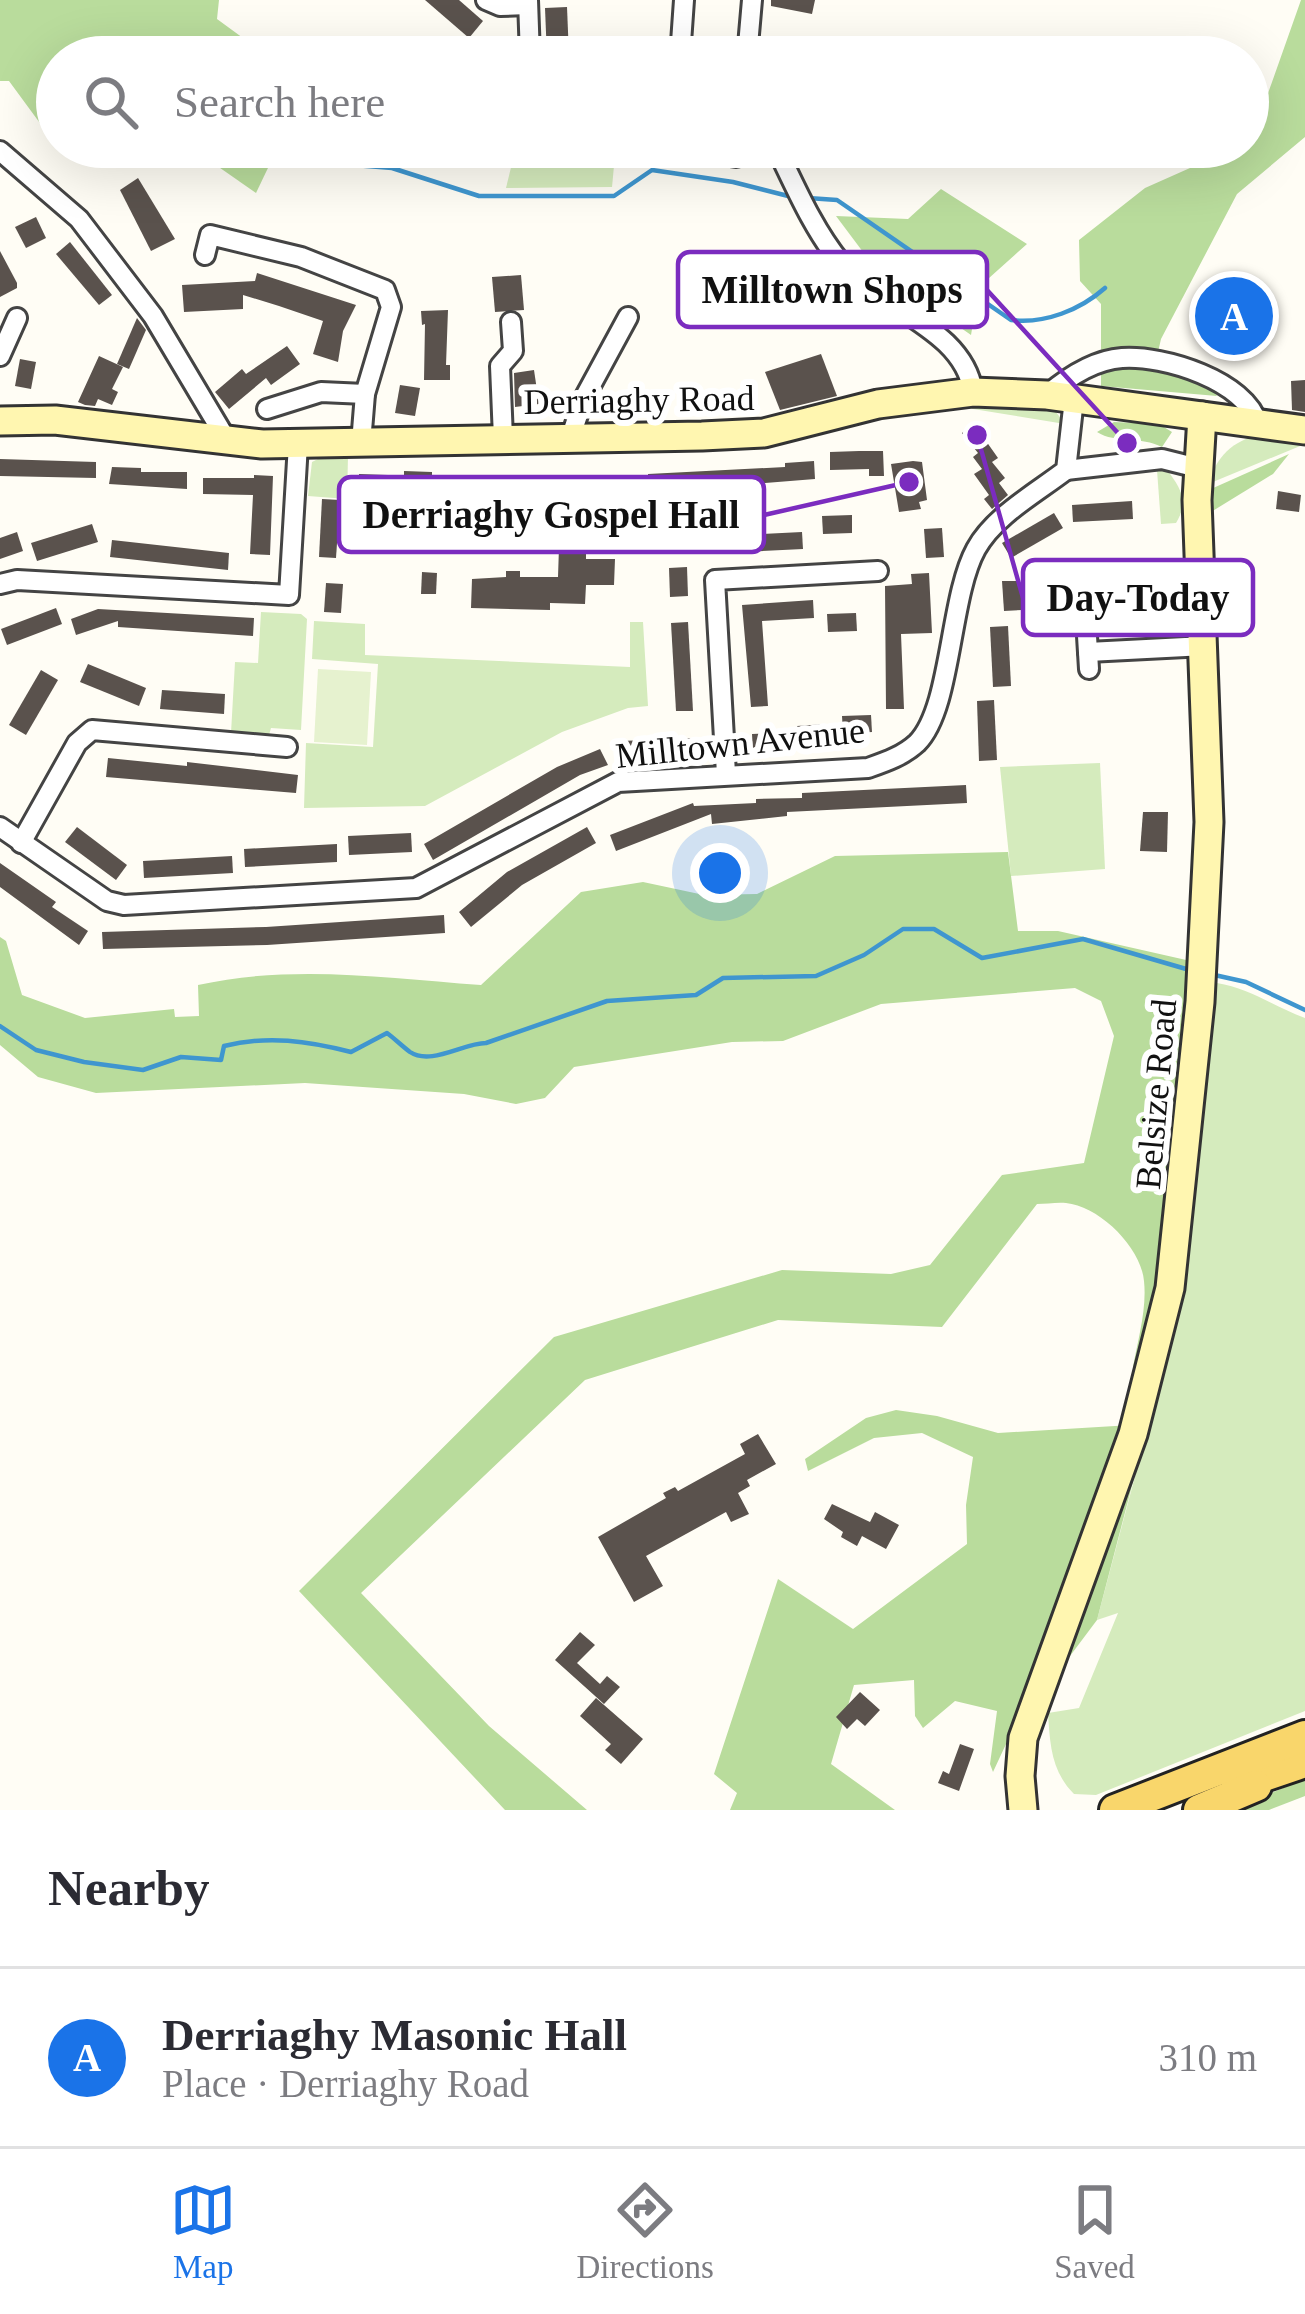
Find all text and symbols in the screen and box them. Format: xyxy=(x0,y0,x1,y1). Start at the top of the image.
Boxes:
search box xyxy=(36,36,1269,168)
icon: search xyxy=(78,69,144,135)
text: Search here xyxy=(174,77,385,127)
callout: Milltown Shops xyxy=(678,252,987,327)
text: Milltown Shops xyxy=(701,268,963,312)
pin: A xyxy=(1195,271,1273,361)
street label: Derriaghy Road xyxy=(523,378,755,422)
callout: Derriaghy Gospel Hall xyxy=(339,477,764,552)
text: Derriaghy Gospel Hall xyxy=(363,493,740,537)
callout: Day-Today xyxy=(1023,560,1253,635)
text: Day-Today xyxy=(1047,576,1230,620)
street label: Milltown Avenue xyxy=(614,710,867,776)
your location xyxy=(690,843,750,903)
street label: Belsize Road xyxy=(1128,997,1184,1191)
text: Nearby xyxy=(48,1860,209,1916)
text: Derriaghy Masonic Hall xyxy=(162,2010,627,2060)
text: A xyxy=(73,2036,101,2079)
text: 310 m xyxy=(1158,2036,1257,2079)
text: Place · Derriaghy Road xyxy=(162,2062,529,2105)
tab: Map xyxy=(170,2177,236,2286)
tab: Directions xyxy=(576,2177,714,2286)
tab: Saved xyxy=(1054,2177,1135,2286)

